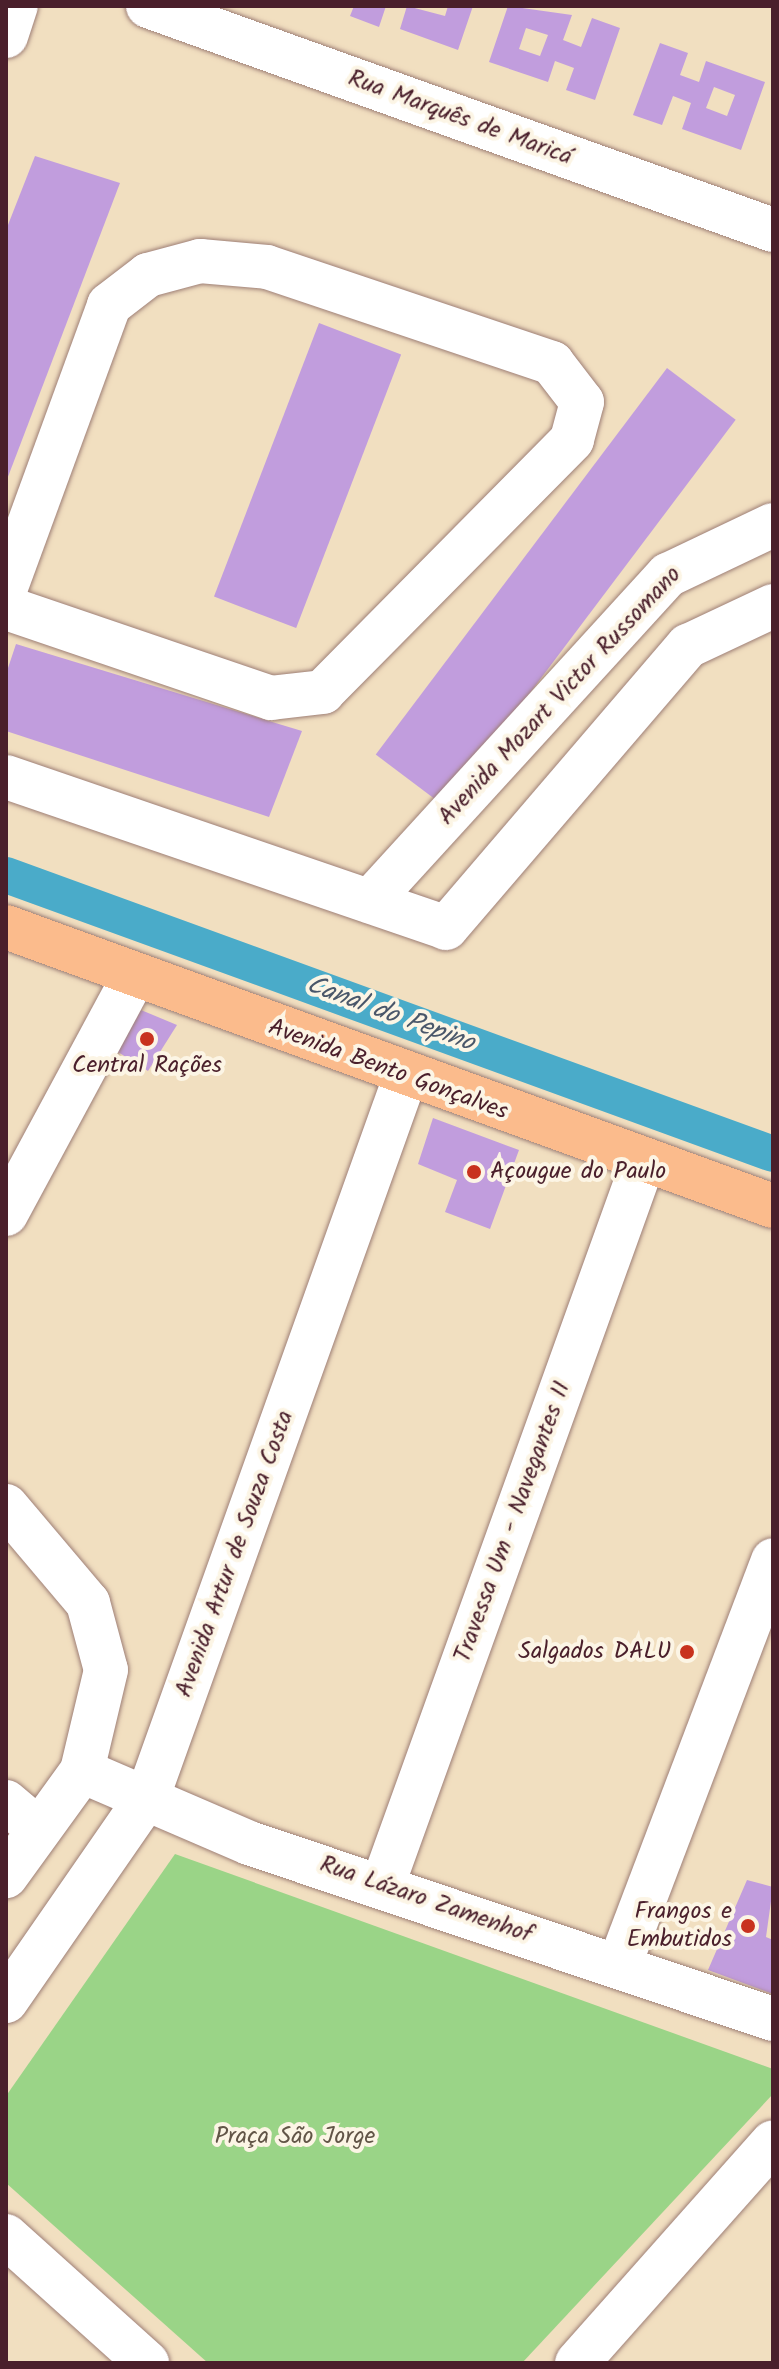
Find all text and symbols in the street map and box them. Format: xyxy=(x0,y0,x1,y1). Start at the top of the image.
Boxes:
street label: Rua Marquês de Maricá xyxy=(344,64,576,172)
street label: Avenida Mozart Victor Russomano xyxy=(432,561,688,831)
water label: Canal do Pepino xyxy=(302,970,478,1060)
street label: Avenida Bento Gonçalves xyxy=(264,1013,512,1127)
marker: Central Rações xyxy=(138,1030,156,1048)
place label: Central Rações xyxy=(72,1052,222,1080)
place label: Açougue do Paulo xyxy=(490,1158,666,1186)
marker: Açougue do Paulo xyxy=(465,1163,483,1181)
street label: Travessa Um - Navegantes II xyxy=(449,1378,577,1666)
street label: Avenida Artur de Souza Costa xyxy=(170,1407,300,1701)
place label: Salgados DALU xyxy=(518,1638,671,1666)
marker: Salgados DALU xyxy=(678,1643,696,1661)
street label: Rua Lázaro Zamenhof xyxy=(316,1850,536,1950)
place label: Frangos e Embutidos xyxy=(627,1898,732,1954)
marker: Frangos e Embutidos xyxy=(739,1917,757,1935)
park label: Praça São Jorge xyxy=(215,2123,375,2151)

